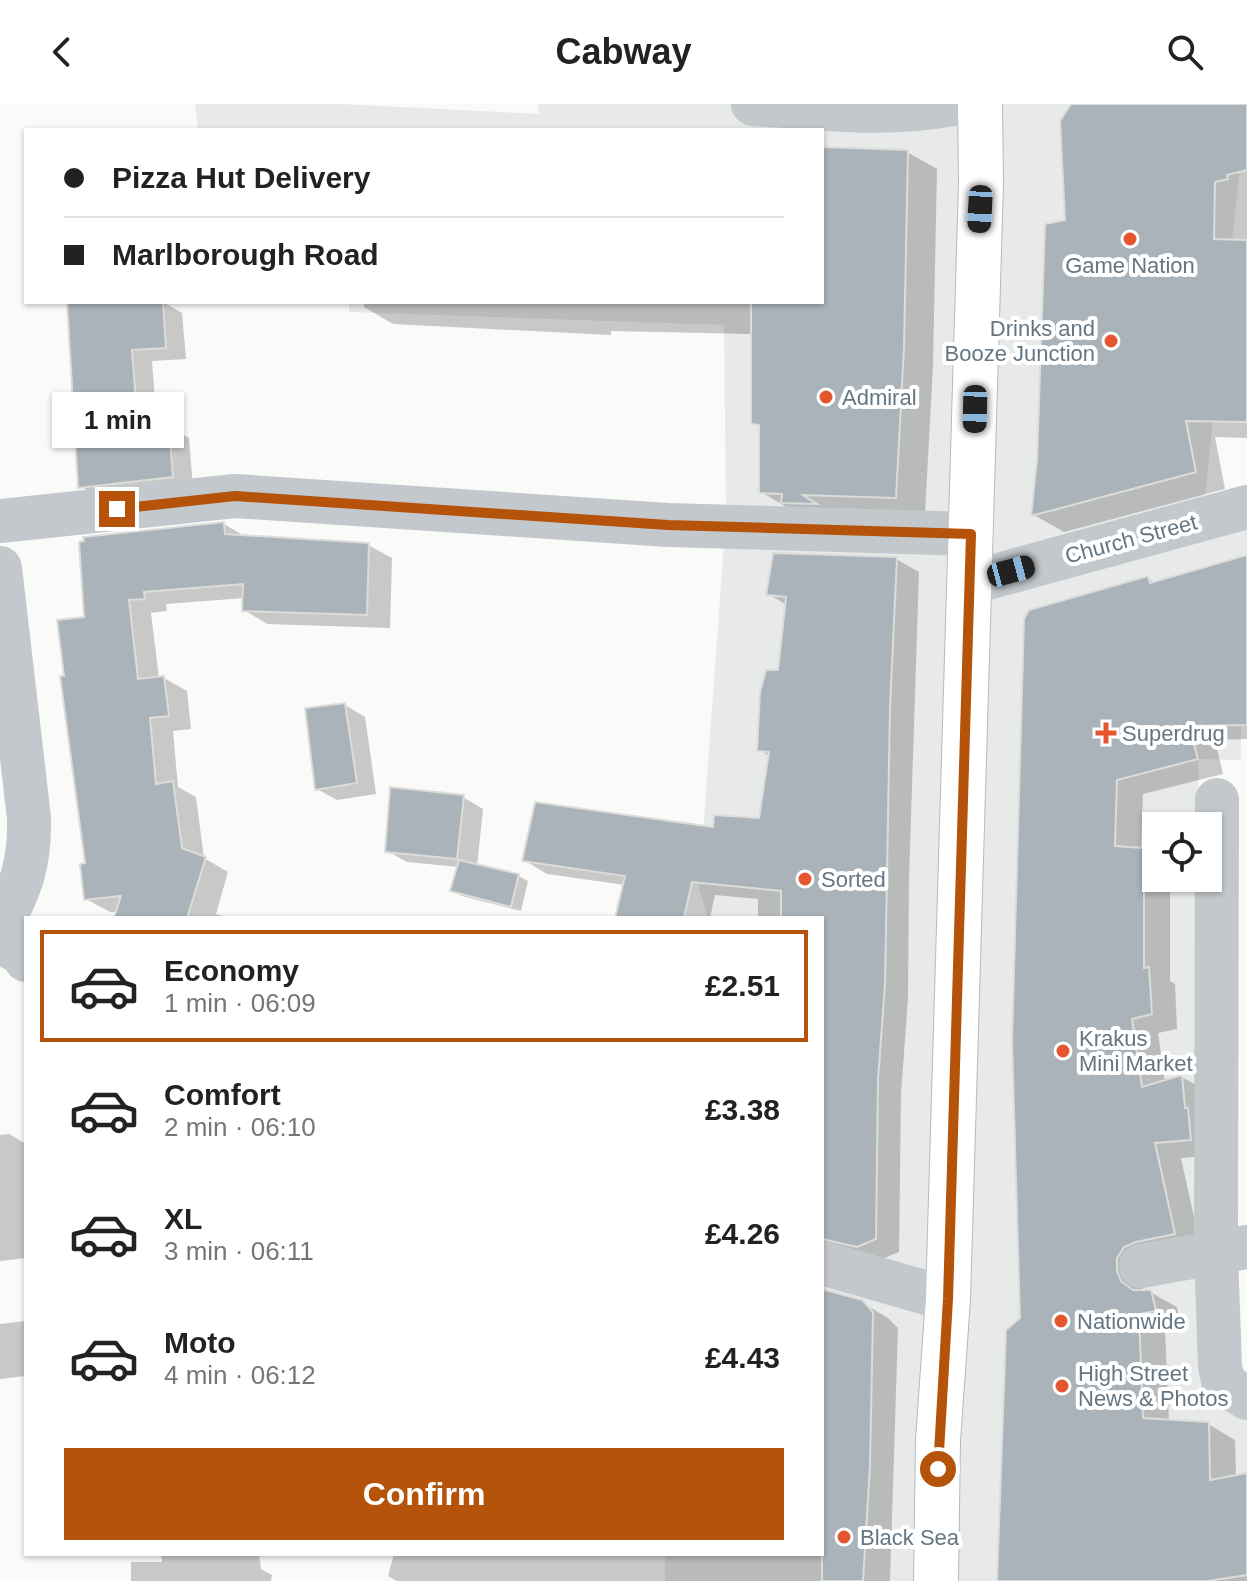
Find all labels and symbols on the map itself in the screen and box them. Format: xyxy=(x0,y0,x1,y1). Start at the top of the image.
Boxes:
car xyxy=(967,184,993,234)
marker: Game Nation xyxy=(1121,230,1139,248)
place label: Game Nation xyxy=(1065,253,1195,278)
place label: Drinks and Booze Junction xyxy=(945,316,1095,366)
marker: Drinks and Booze Junction xyxy=(1102,332,1120,350)
place label: Admiral xyxy=(842,385,917,410)
car xyxy=(963,385,987,433)
marker: Admiral xyxy=(817,388,835,406)
callout: 1 min xyxy=(51,393,183,449)
route end xyxy=(99,491,135,527)
street label: Church Street xyxy=(1062,509,1200,569)
car xyxy=(985,553,1037,589)
place label: Superdrug xyxy=(1122,721,1225,746)
marker: Superdrug xyxy=(1097,724,1115,742)
place label: Sorted xyxy=(821,867,886,892)
marker: Sorted xyxy=(796,870,814,888)
place label: Krakus Mini Market xyxy=(1079,1026,1193,1076)
marker: Krakus Mini Market xyxy=(1054,1042,1072,1060)
place label: Nationwide xyxy=(1077,1309,1186,1334)
marker: Nationwide xyxy=(1052,1312,1070,1330)
place label: High Street News & Photos xyxy=(1078,1361,1228,1411)
marker: High Street News & Photos xyxy=(1053,1377,1071,1395)
route start xyxy=(920,1451,956,1487)
place label: Black Sea xyxy=(860,1525,960,1550)
marker: Black Sea xyxy=(835,1528,853,1546)

